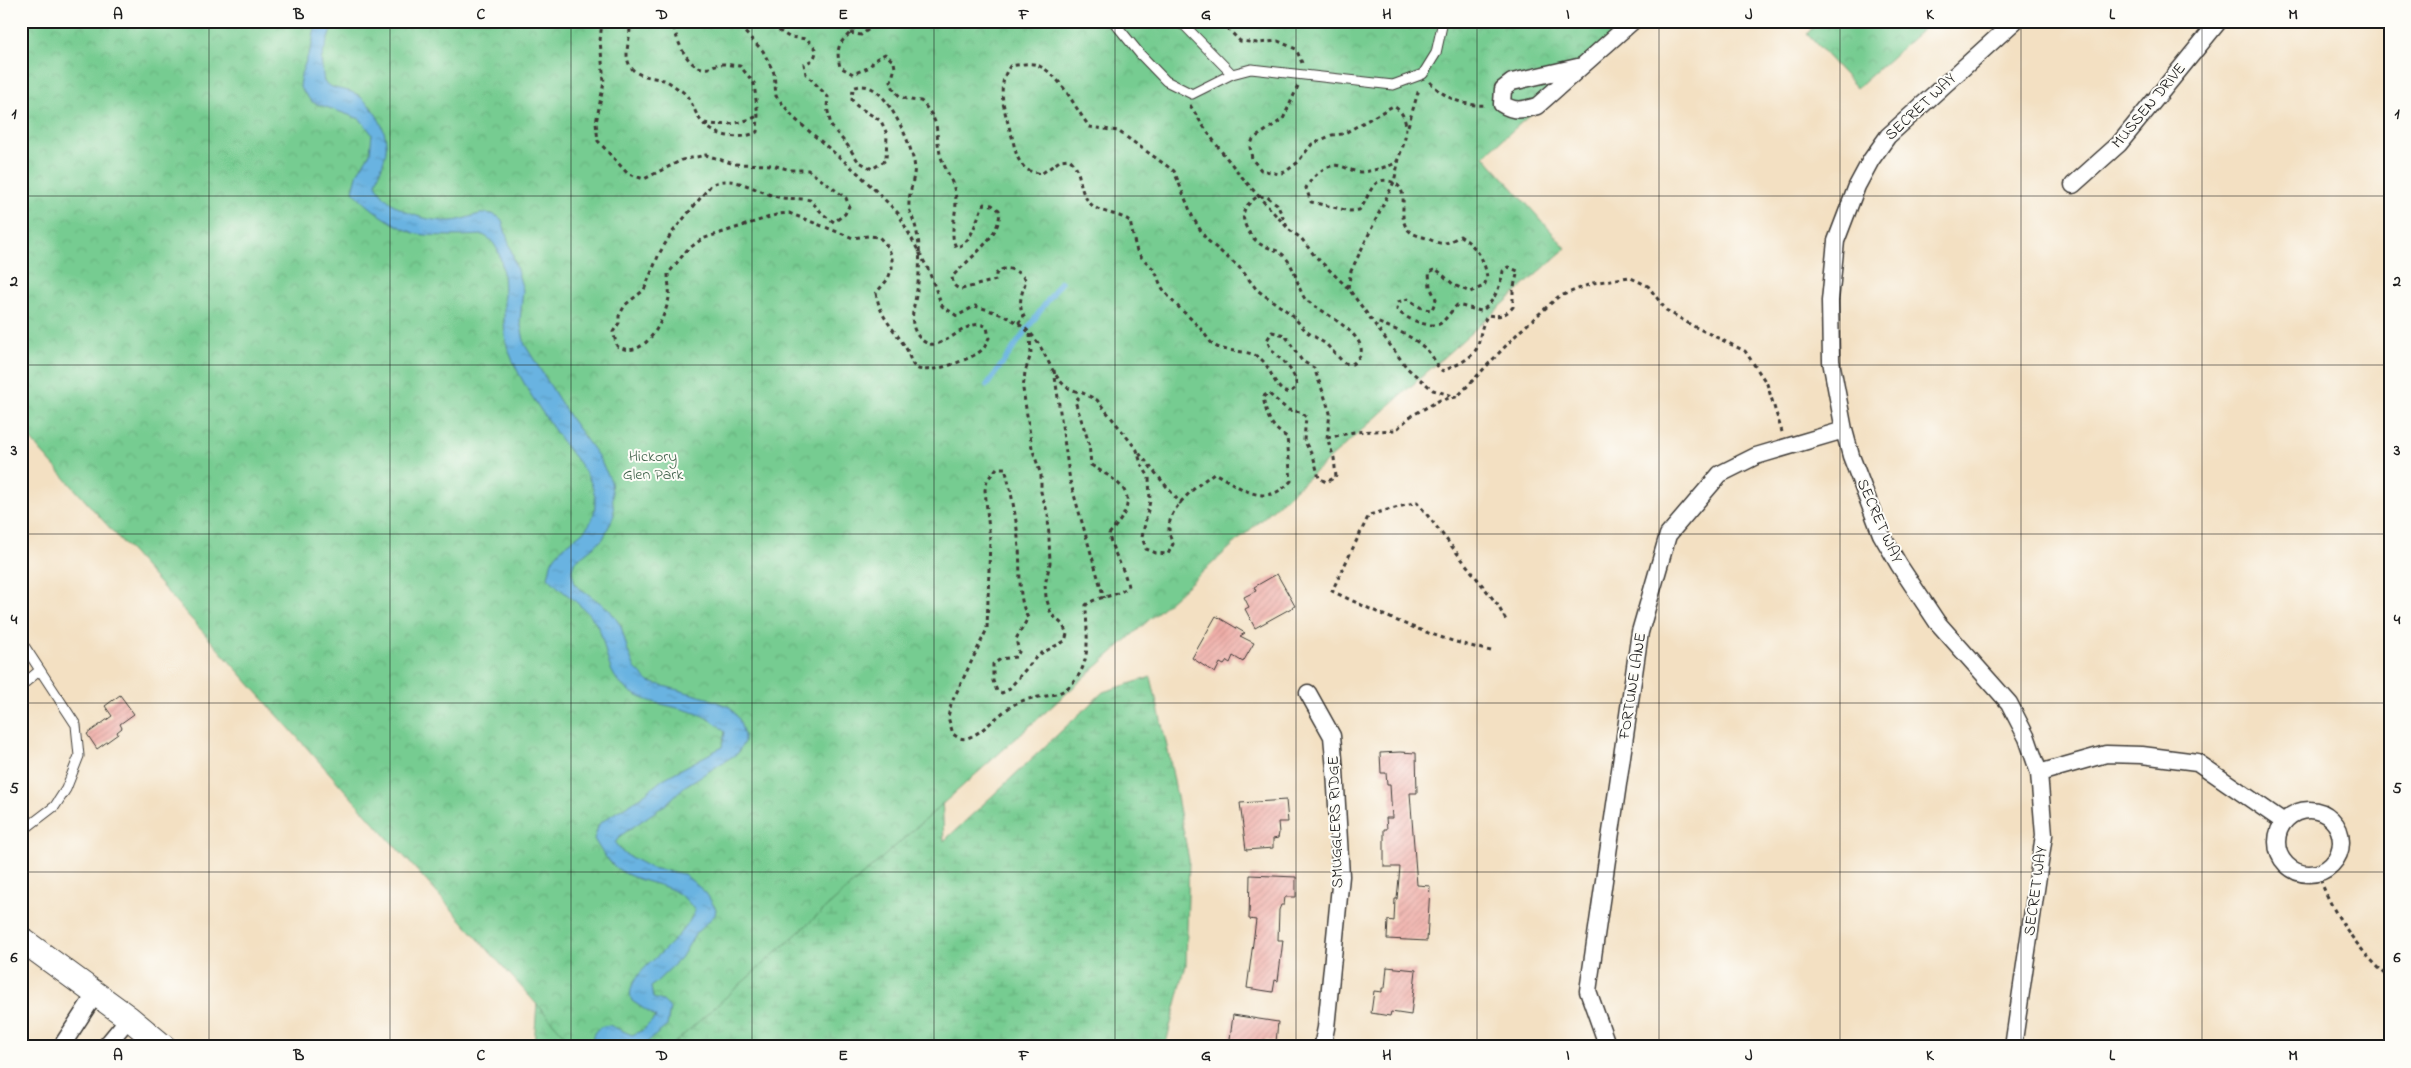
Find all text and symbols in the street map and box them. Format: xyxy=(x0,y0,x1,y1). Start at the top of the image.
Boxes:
text: A xyxy=(113,3,123,27)
text: B xyxy=(293,3,305,27)
text: C xyxy=(477,3,486,27)
text: D xyxy=(655,3,668,27)
text: E xyxy=(838,3,848,27)
text: F xyxy=(1018,3,1030,27)
text: G xyxy=(1201,3,1211,27)
text: H xyxy=(1382,3,1392,27)
text: I xyxy=(1566,3,1570,27)
text: J xyxy=(1745,3,1753,27)
text: K xyxy=(1926,3,1935,27)
text: L xyxy=(2109,3,2116,27)
text: M xyxy=(2288,3,2298,27)
street label: MUSSEN DRIVE xyxy=(2106,58,2192,154)
street label: SECRET WAY xyxy=(1880,67,1963,146)
text: 1 xyxy=(11,102,17,126)
text: 1 xyxy=(2394,102,2400,126)
text: 2 xyxy=(9,270,18,294)
text: 2 xyxy=(2392,270,2401,294)
text: 3 xyxy=(10,439,18,463)
text: 3 xyxy=(2393,439,2401,463)
park label: Hickory Glen Park xyxy=(623,445,684,487)
street label: SECRET WAY xyxy=(1850,475,1909,568)
text: 4 xyxy=(10,608,18,632)
text: 4 xyxy=(2393,608,2401,632)
street label: FORTUNE LANE xyxy=(1613,631,1653,742)
street label: SMUGGLERS RIDGE xyxy=(1322,755,1350,889)
text: 5 xyxy=(9,777,19,801)
text: 5 xyxy=(2392,777,2402,801)
street label: SECRET WAY xyxy=(2018,844,2054,937)
text: 6 xyxy=(9,946,18,970)
text: 6 xyxy=(2392,946,2401,970)
text: A xyxy=(113,1044,123,1068)
text: B xyxy=(293,1044,305,1068)
text: C xyxy=(477,1044,486,1068)
text: D xyxy=(655,1044,668,1068)
text: E xyxy=(838,1044,848,1068)
text: F xyxy=(1018,1044,1030,1068)
text: G xyxy=(1201,1044,1211,1068)
text: H xyxy=(1382,1044,1392,1068)
text: I xyxy=(1566,1044,1570,1068)
text: J xyxy=(1745,1044,1753,1068)
text: K xyxy=(1926,1044,1935,1068)
text: L xyxy=(2109,1044,2116,1068)
text: M xyxy=(2288,1044,2298,1068)

